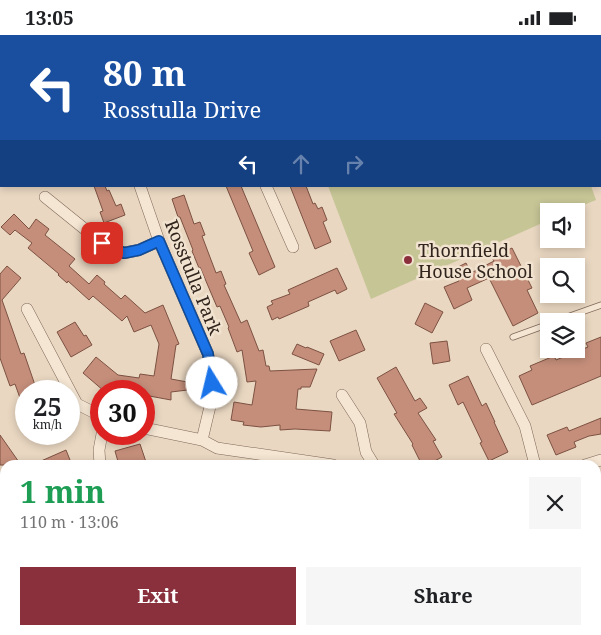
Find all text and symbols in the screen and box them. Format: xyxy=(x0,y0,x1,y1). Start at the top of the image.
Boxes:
text: 13:05 xyxy=(25,5,74,31)
text: 80 m xyxy=(103,49,186,96)
icon: left xyxy=(20,55,85,120)
text: Rosstulla Drive xyxy=(103,94,261,124)
icon: left xyxy=(234,150,262,178)
icon: ahead xyxy=(287,150,315,178)
icon: right xyxy=(340,150,368,178)
map controls xyxy=(540,203,585,358)
button: sound xyxy=(540,203,585,248)
street label: Rosstulla Park xyxy=(160,216,228,339)
pin xyxy=(81,222,123,264)
icon: arrive xyxy=(88,229,116,257)
place label: Thornfield House School xyxy=(418,238,533,283)
marker: Thornfield House School xyxy=(402,254,414,266)
button: search xyxy=(540,258,585,303)
button: layers xyxy=(540,313,585,358)
position arrow xyxy=(185,356,237,408)
speed limit sign: 30 xyxy=(90,380,155,445)
text: 25 xyxy=(33,389,62,423)
text: km/h xyxy=(33,416,62,433)
text: 1 min xyxy=(20,471,105,512)
button: close xyxy=(529,477,581,529)
text: 110 m · 13:06 xyxy=(20,511,119,533)
button: Exit xyxy=(20,567,296,625)
button: Share xyxy=(306,567,581,625)

